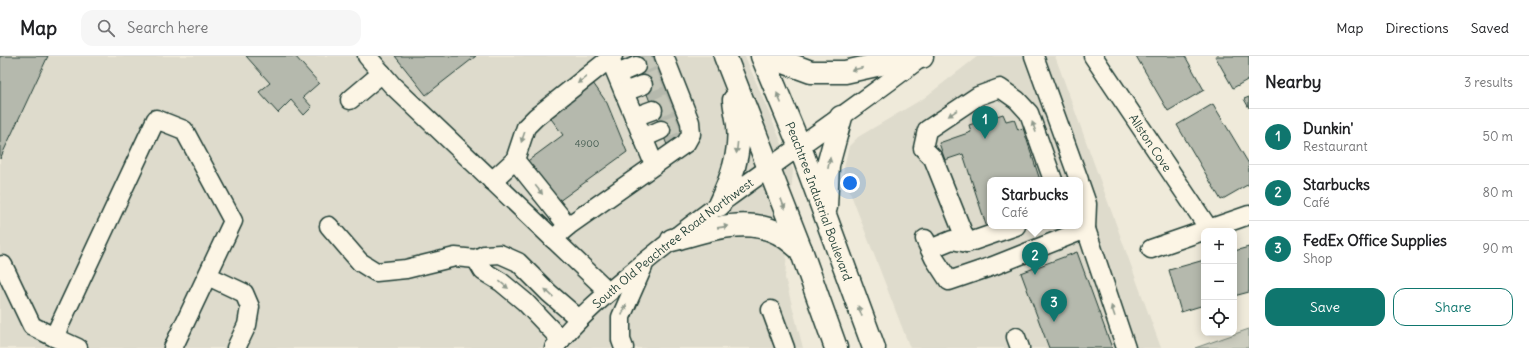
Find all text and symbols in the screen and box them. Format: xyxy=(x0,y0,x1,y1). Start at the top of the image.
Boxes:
search box xyxy=(81,10,361,46)
text: Map xyxy=(20,16,57,40)
icon: search xyxy=(95,17,117,39)
text: Search here xyxy=(127,18,208,37)
text: Map xyxy=(1336,19,1363,37)
text: Directions xyxy=(1385,19,1449,37)
text: Saved xyxy=(1471,19,1509,37)
one-way arrow xyxy=(850,67,863,73)
text: Nearby xyxy=(1265,71,1321,93)
text: 3 results xyxy=(1464,74,1513,91)
one-way arrow xyxy=(577,76,588,84)
one-way arrow xyxy=(776,92,783,104)
pin: 1 xyxy=(972,106,998,139)
one-way arrow xyxy=(948,109,958,117)
street label: Allston Cove xyxy=(1126,111,1176,174)
street label: Peachtree Industrial Boulevard xyxy=(783,119,856,282)
text: Dunkin' xyxy=(1303,119,1353,138)
one-way arrow xyxy=(1031,121,1037,133)
text: 1 xyxy=(1275,128,1281,145)
text: 50 m xyxy=(1482,128,1513,145)
one-way arrow xyxy=(519,131,525,143)
house number: 4900 xyxy=(575,137,599,150)
text: Restaurant xyxy=(1303,138,1368,155)
one-way arrow xyxy=(734,142,740,154)
one-way arrow xyxy=(827,157,833,169)
your location xyxy=(840,173,860,193)
street label: South Old Peachtree Road Northwest xyxy=(589,175,756,311)
text: Starbucks xyxy=(1303,175,1370,194)
popup xyxy=(987,177,1083,229)
one-way arrow xyxy=(535,184,544,195)
text: 2 xyxy=(1274,184,1282,201)
text: 80 m xyxy=(1482,184,1513,201)
text: Starbucks xyxy=(1002,185,1068,204)
text: Café xyxy=(1303,194,1330,211)
one-way arrow xyxy=(780,198,786,210)
text: Café xyxy=(1002,204,1028,221)
one-way arrow xyxy=(717,224,729,231)
map controls xyxy=(1201,228,1237,336)
button: + xyxy=(1201,228,1237,264)
text: FedEx Office Supplies xyxy=(1303,231,1447,250)
text: 3 xyxy=(1274,240,1282,257)
text: 90 m xyxy=(1482,240,1513,257)
pin: 2 xyxy=(1022,242,1048,275)
text: Shop xyxy=(1303,250,1332,267)
button: − xyxy=(1201,264,1237,300)
one-way arrow xyxy=(499,280,510,289)
one-way arrow xyxy=(544,288,554,298)
button: Save xyxy=(1265,288,1385,326)
button: Share xyxy=(1393,288,1513,326)
pin: 3 xyxy=(1041,289,1067,322)
button: locate xyxy=(1201,300,1237,336)
one-way arrow xyxy=(622,303,628,315)
one-way arrow xyxy=(857,305,863,317)
one-way arrow xyxy=(1110,305,1116,317)

